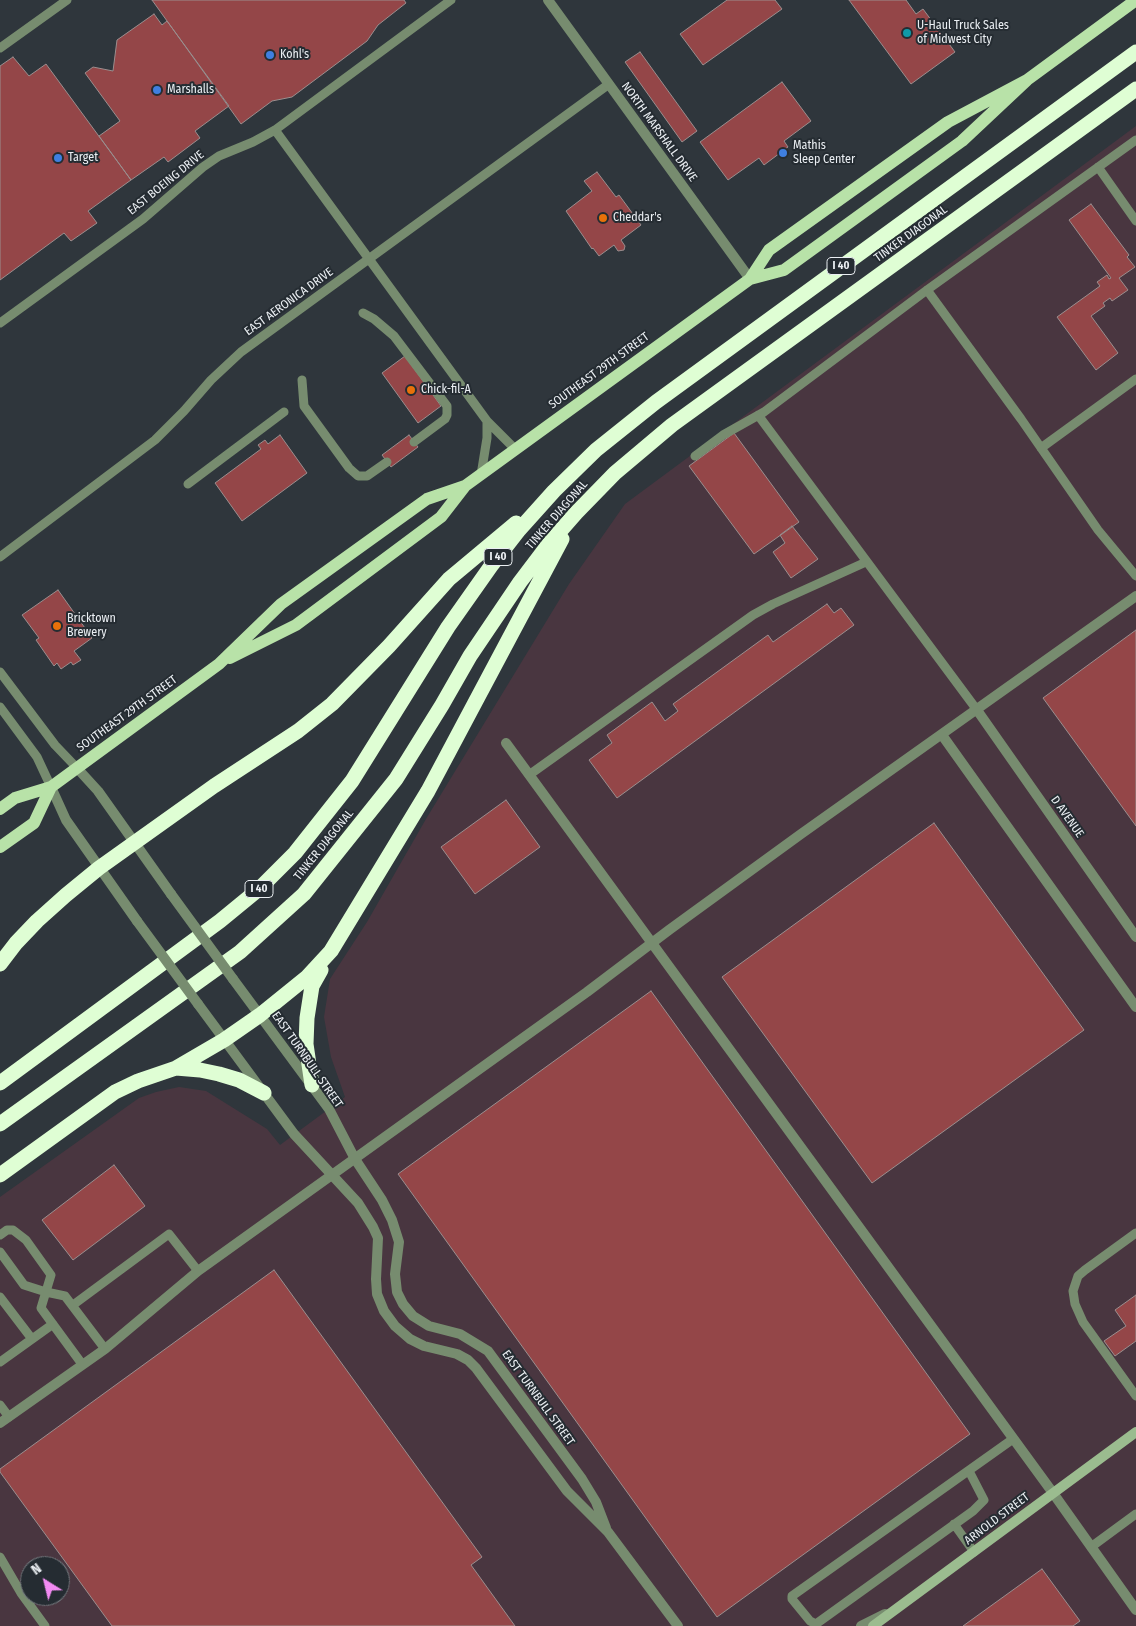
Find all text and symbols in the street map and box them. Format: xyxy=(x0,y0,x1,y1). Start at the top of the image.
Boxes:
place label: U-Haul Truck Sales of Midwest City xyxy=(917,19,1009,47)
marker: U-Haul Truck Sales of Midwest City xyxy=(901,27,913,39)
place label: Kohl's xyxy=(280,48,309,62)
marker: Kohl's xyxy=(264,49,276,61)
street label: NORTH MARSHALL DRIVE xyxy=(618,79,700,185)
place label: Marshalls xyxy=(167,83,214,97)
marker: Marshalls xyxy=(151,84,163,96)
place label: Mathis Sleep Center xyxy=(793,139,855,167)
marker: Mathis Sleep Center xyxy=(777,147,789,159)
street label: EAST BOEING DRIVE xyxy=(125,148,207,218)
place label: Target xyxy=(68,151,98,165)
marker: Target xyxy=(52,152,64,164)
street label: TINKER DIAGONAL xyxy=(872,203,950,265)
place label: Cheddar's xyxy=(613,211,662,225)
marker: Cheddar's xyxy=(597,212,609,224)
road number: I 40 xyxy=(827,258,855,274)
street label: EAST AERONICA DRIVE xyxy=(242,265,336,339)
street label: SOUTHEAST 29TH STREET xyxy=(546,330,652,412)
place label: Chick-fil-A xyxy=(421,383,471,397)
marker: Chick-fil-A xyxy=(405,384,417,396)
street label: TINKER DIAGONAL xyxy=(523,477,591,553)
road number: I 40 xyxy=(484,548,512,566)
place label: Bricktown Brewery xyxy=(67,612,116,640)
marker: Bricktown Brewery xyxy=(51,620,63,632)
street label: SOUTHEAST 29TH STREET xyxy=(74,673,180,755)
street label: D AVENUE xyxy=(1047,793,1087,841)
street label: TINKER DIAGONAL xyxy=(291,807,357,883)
road number: I 40 xyxy=(245,881,273,898)
street label: EAST TURNBULL STREET xyxy=(268,1009,346,1111)
street label: EAST TURNBULL STREET xyxy=(499,1348,577,1448)
street label: ARNOLD STREET xyxy=(962,1490,1032,1548)
north arrow xyxy=(20,1556,70,1606)
text: N xyxy=(28,1560,45,1579)

